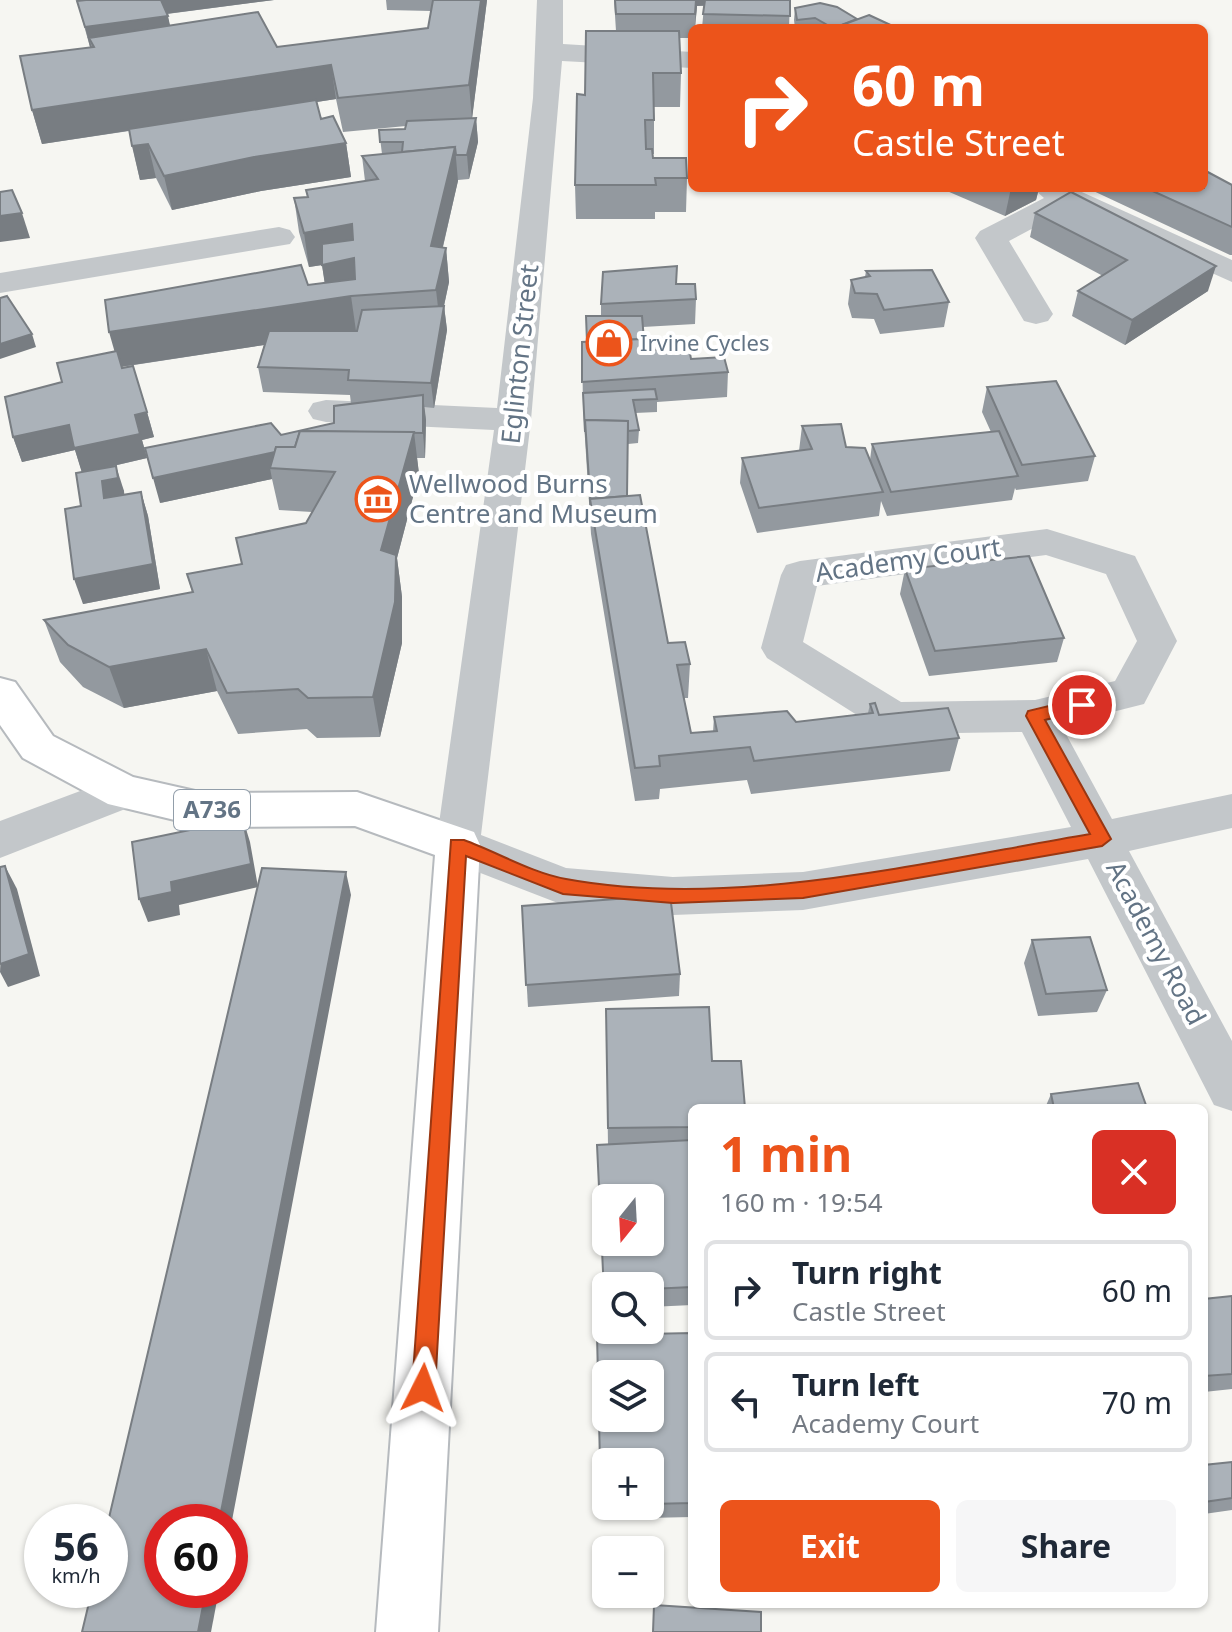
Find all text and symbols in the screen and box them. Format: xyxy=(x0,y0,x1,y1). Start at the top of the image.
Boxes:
text: 60 m xyxy=(852,46,985,122)
icon: right xyxy=(720,56,824,160)
text: Castle Street xyxy=(852,118,1065,167)
street label: Eglinton Street xyxy=(492,262,546,446)
shop icon: Irvine Cycles xyxy=(585,319,633,367)
place label: Irvine Cycles xyxy=(640,327,769,357)
place label: Wellwood Burns Centre and Museum xyxy=(409,465,658,531)
museum icon: Wellwood Burns Centre and Museum xyxy=(354,475,402,523)
street label: Academy Court xyxy=(813,528,1003,590)
pin xyxy=(1048,671,1116,739)
icon: arrive xyxy=(1060,683,1104,727)
road number: A736 xyxy=(174,790,250,830)
street label: Academy Road xyxy=(1098,854,1215,1031)
text: 1 min xyxy=(720,1121,852,1186)
button: close xyxy=(1092,1130,1176,1214)
north arrow xyxy=(592,1184,664,1256)
map controls xyxy=(592,1184,664,1608)
text: 160 m · 19:54 xyxy=(720,1184,883,1220)
text: Turn right xyxy=(792,1252,942,1293)
icon: right xyxy=(724,1268,768,1312)
text: 60 m xyxy=(1102,1270,1172,1311)
button: search xyxy=(592,1272,664,1344)
text: Castle Street xyxy=(792,1293,946,1329)
position arrow xyxy=(381,1346,465,1430)
button: layers xyxy=(592,1360,664,1432)
text: Turn left xyxy=(792,1364,920,1405)
icon: left xyxy=(724,1380,768,1424)
text: 70 m xyxy=(1102,1382,1172,1423)
text: Academy Court xyxy=(792,1405,979,1441)
button: + xyxy=(592,1448,664,1520)
button: Exit xyxy=(720,1500,940,1592)
button: Share xyxy=(956,1500,1176,1592)
speed limit sign: 60 xyxy=(144,1504,248,1608)
text: 56 xyxy=(53,1518,99,1573)
button: − xyxy=(592,1536,664,1608)
text: km/h xyxy=(51,1562,101,1589)

